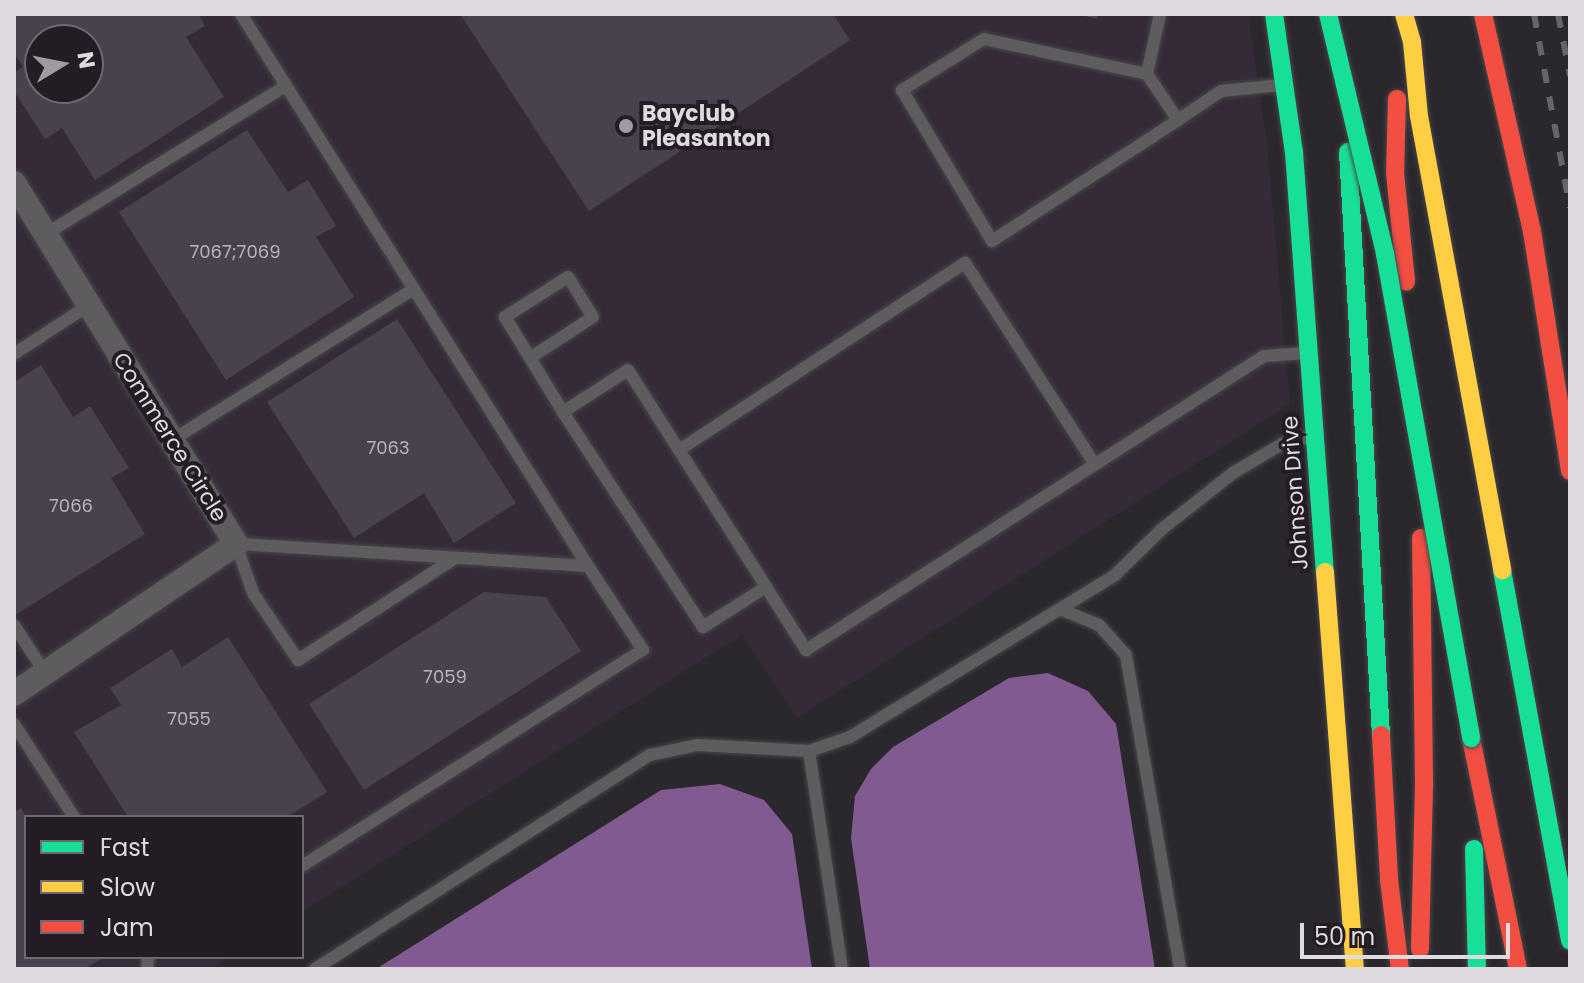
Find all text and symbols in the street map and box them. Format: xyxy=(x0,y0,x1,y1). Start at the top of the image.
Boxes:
north arrow xyxy=(24,24,104,104)
text: N xyxy=(69,49,103,71)
place label: Bayclub Pleasanton xyxy=(642,100,771,152)
marker: Bayclub Pleasanton xyxy=(617,117,635,135)
house number: 7067;7069 xyxy=(189,241,281,263)
street label: Commerce Circle xyxy=(107,348,233,526)
street label: Johnson Drive xyxy=(1276,415,1314,571)
house number: 7063 xyxy=(366,437,410,459)
house number: 7066 xyxy=(49,495,93,517)
house number: 7059 xyxy=(423,666,467,688)
house number: 7055 xyxy=(167,708,211,730)
legend xyxy=(24,815,304,959)
text: Fast xyxy=(100,831,150,864)
text: Slow xyxy=(100,871,155,904)
scale bar xyxy=(1304,907,1514,957)
text: Jam xyxy=(100,911,154,944)
text: 50 m xyxy=(1314,920,1375,953)

